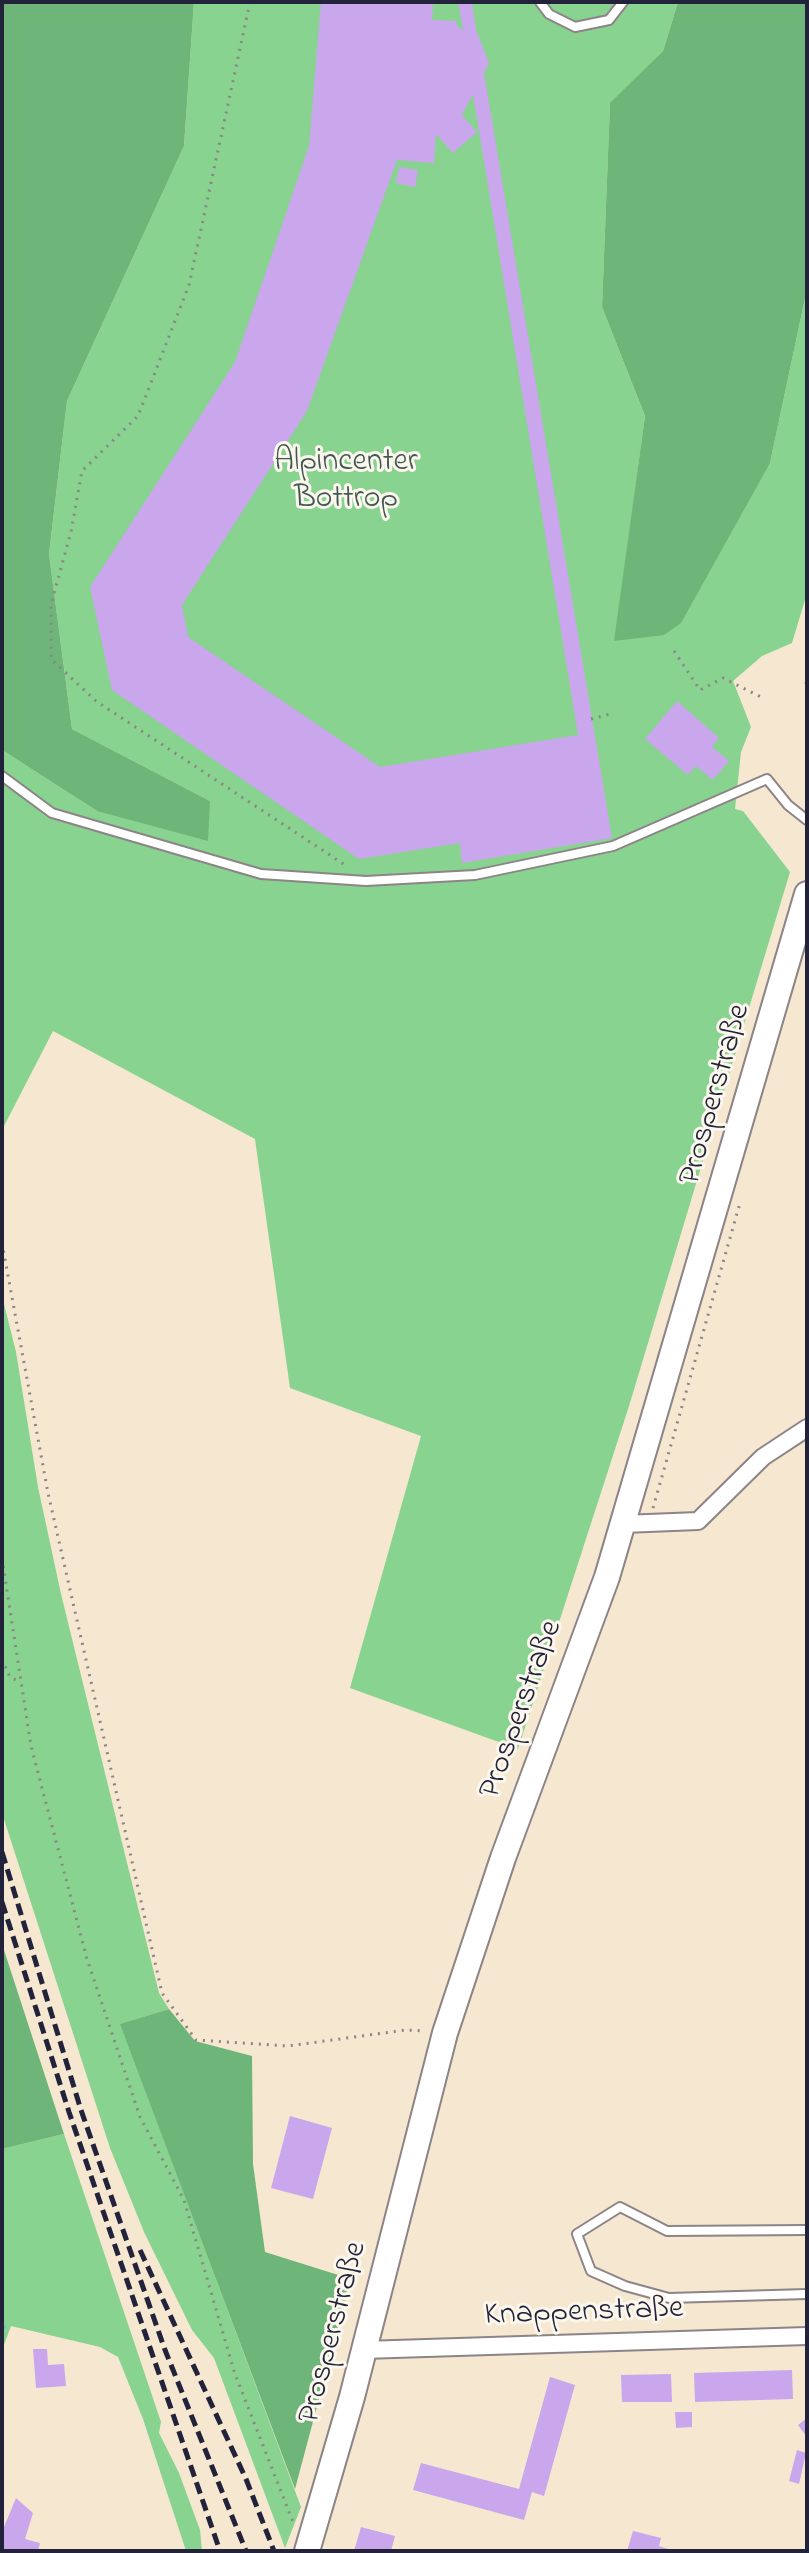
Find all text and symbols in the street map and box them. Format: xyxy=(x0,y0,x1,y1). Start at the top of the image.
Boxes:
park label: Alpincenter Bottrop xyxy=(274,445,418,520)
street label: Prosperstraße xyxy=(673,1000,761,1190)
street label: Prosperstraße xyxy=(473,1616,573,1804)
street label: Prosperstraße xyxy=(292,2238,378,2428)
street label: Knappenstraße xyxy=(484,2291,684,2337)

